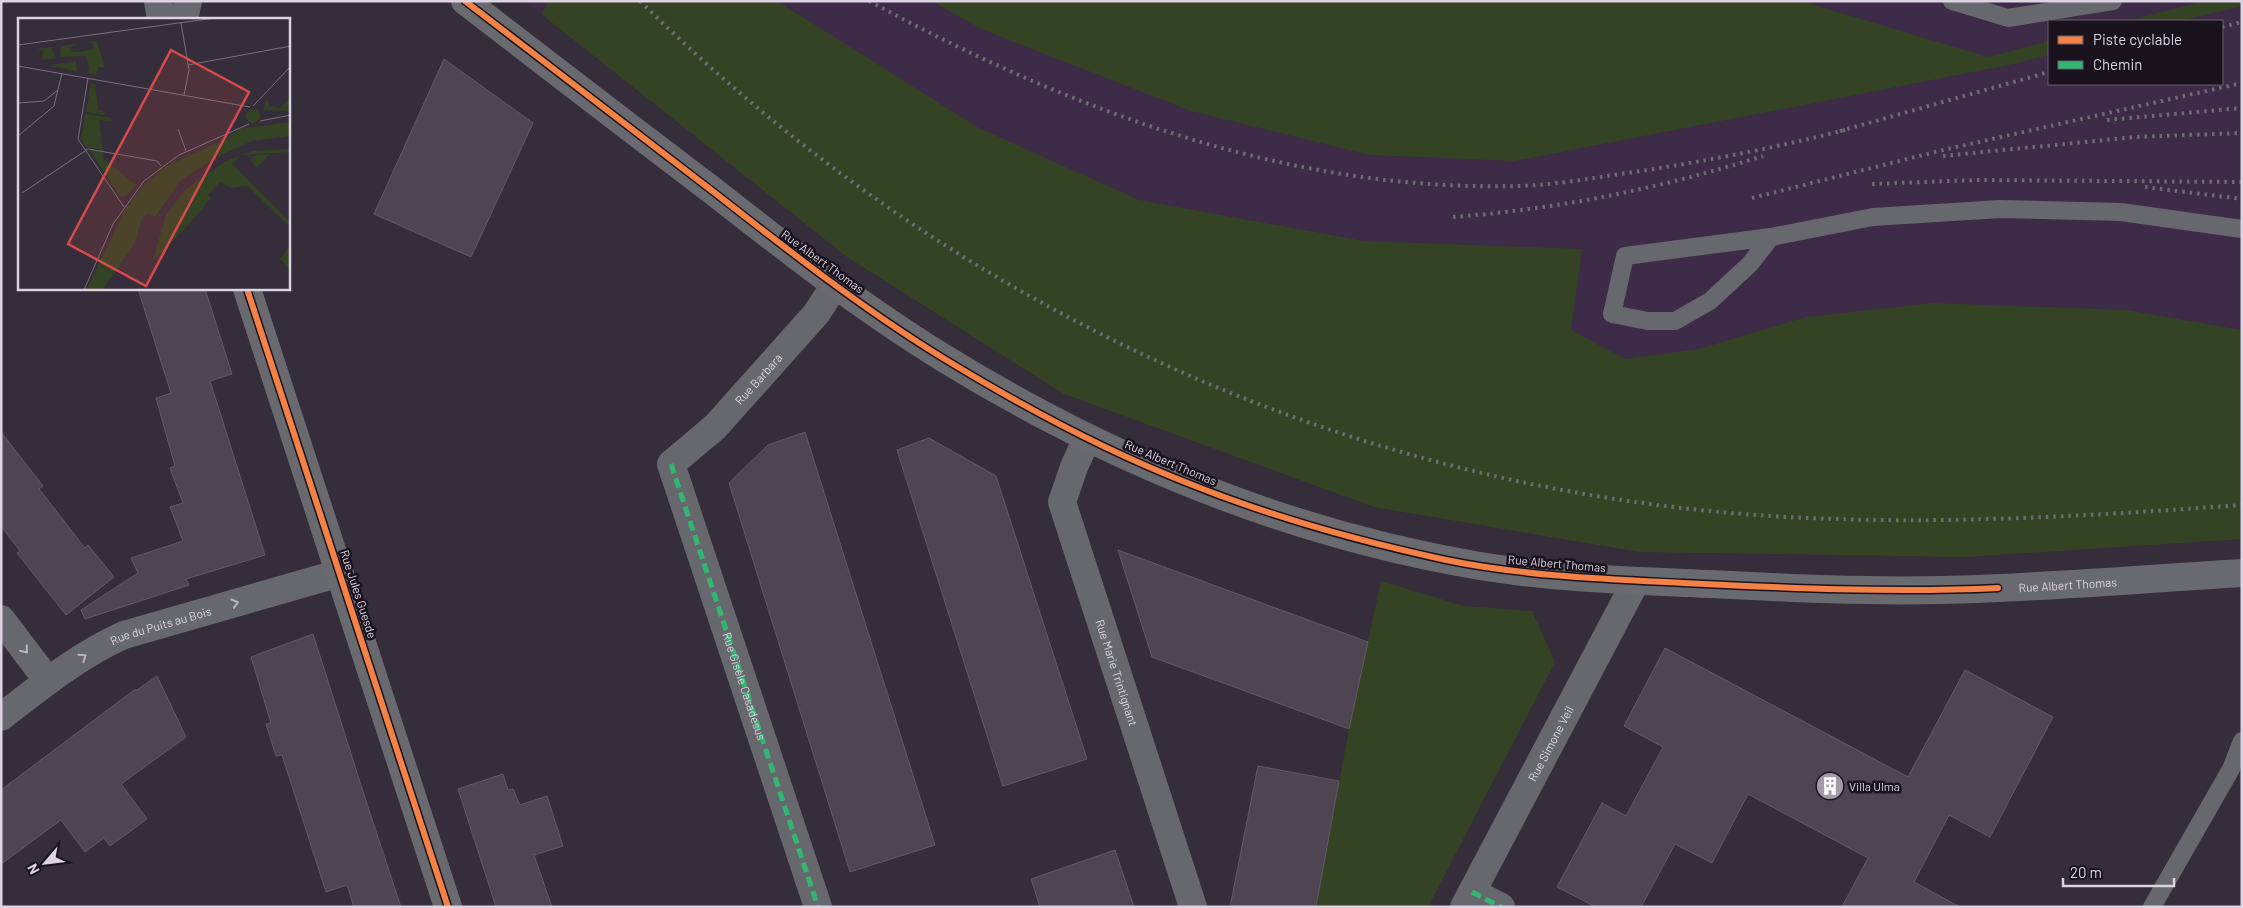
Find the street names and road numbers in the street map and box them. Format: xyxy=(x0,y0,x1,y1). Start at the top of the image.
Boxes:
street label: Rue Albert Thomas xyxy=(779,226,867,296)
street label: Rue Barbara xyxy=(732,350,785,407)
street label: Rue Albert Thomas xyxy=(1123,436,1219,488)
street label: Rue Jules Guesde xyxy=(338,548,380,640)
street label: Rue Albert Thomas xyxy=(1507,552,1607,574)
street label: Rue Albert Thomas xyxy=(2018,574,2118,594)
street label: Rue du Puits au Bois xyxy=(108,603,213,648)
street label: Rue Marie Trintignant xyxy=(1093,618,1141,727)
street label: Rue Gisèle Casadesus xyxy=(720,630,769,742)
street label: Rue Simone Veil xyxy=(1525,703,1576,783)

